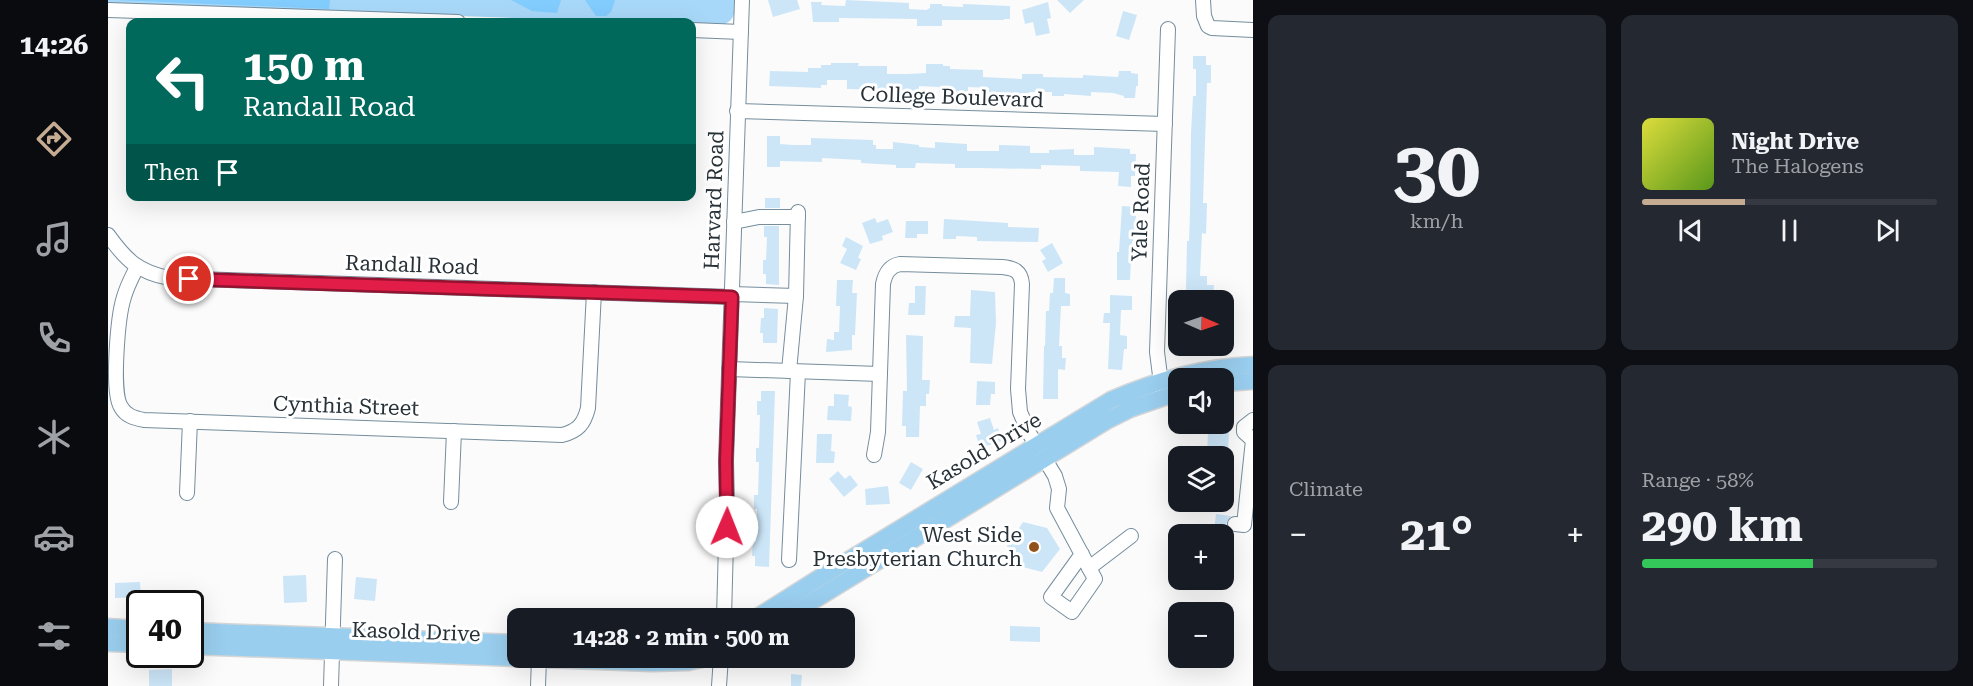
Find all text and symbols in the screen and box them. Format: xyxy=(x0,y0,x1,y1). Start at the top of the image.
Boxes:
text: 14:26 xyxy=(20,29,88,61)
text: 150 m xyxy=(243,41,365,90)
icon: left xyxy=(144,42,222,120)
street label: College Boulevard xyxy=(860,82,1045,112)
text: Randall Road xyxy=(243,91,415,123)
icon: directions xyxy=(33,118,75,160)
text: 30 xyxy=(1393,124,1480,215)
street label: Harvard Road xyxy=(700,129,728,270)
text: Night Drive xyxy=(1732,129,1859,154)
text: The Halogens xyxy=(1732,154,1864,178)
icon: arrive xyxy=(211,156,244,189)
text: Then xyxy=(144,160,199,185)
street label: Yale Road xyxy=(1127,162,1155,262)
text: km/h xyxy=(1410,209,1464,233)
icon: previous xyxy=(1674,214,1707,247)
icon: pause xyxy=(1773,214,1806,247)
icon: next xyxy=(1871,214,1904,247)
icon: music xyxy=(33,218,75,260)
street label: Randall Road xyxy=(345,251,480,279)
pin xyxy=(163,253,214,304)
icon: arrive xyxy=(172,262,205,295)
north arrow xyxy=(1168,290,1234,356)
map controls xyxy=(1168,290,1234,668)
icon: phone xyxy=(33,317,75,359)
button: sound xyxy=(1168,368,1234,434)
street label: Cynthia Street xyxy=(273,391,420,421)
street label: Kasold Drive xyxy=(922,407,1046,495)
icon: climate xyxy=(33,416,75,458)
button: layers xyxy=(1168,446,1234,512)
text: Range · 58% xyxy=(1642,468,1754,492)
text: Climate xyxy=(1289,477,1363,501)
position arrow xyxy=(695,495,759,559)
text: 290 km xyxy=(1642,499,1803,552)
text: 21° xyxy=(1400,508,1473,561)
text: − xyxy=(1289,515,1307,554)
text: + xyxy=(1566,515,1585,554)
icon: car xyxy=(33,516,75,558)
place label: West Side Presbyterian Church xyxy=(812,523,1022,571)
button: + xyxy=(1168,524,1234,590)
marker: West Side Presbyterian Church xyxy=(1027,540,1041,554)
speed limit sign: 40 xyxy=(126,590,204,668)
button: − xyxy=(1168,602,1234,668)
icon: filters xyxy=(33,615,75,657)
street label: Kasold Drive xyxy=(351,618,481,646)
text: 14:28 · 2 min · 500 m xyxy=(572,625,790,650)

